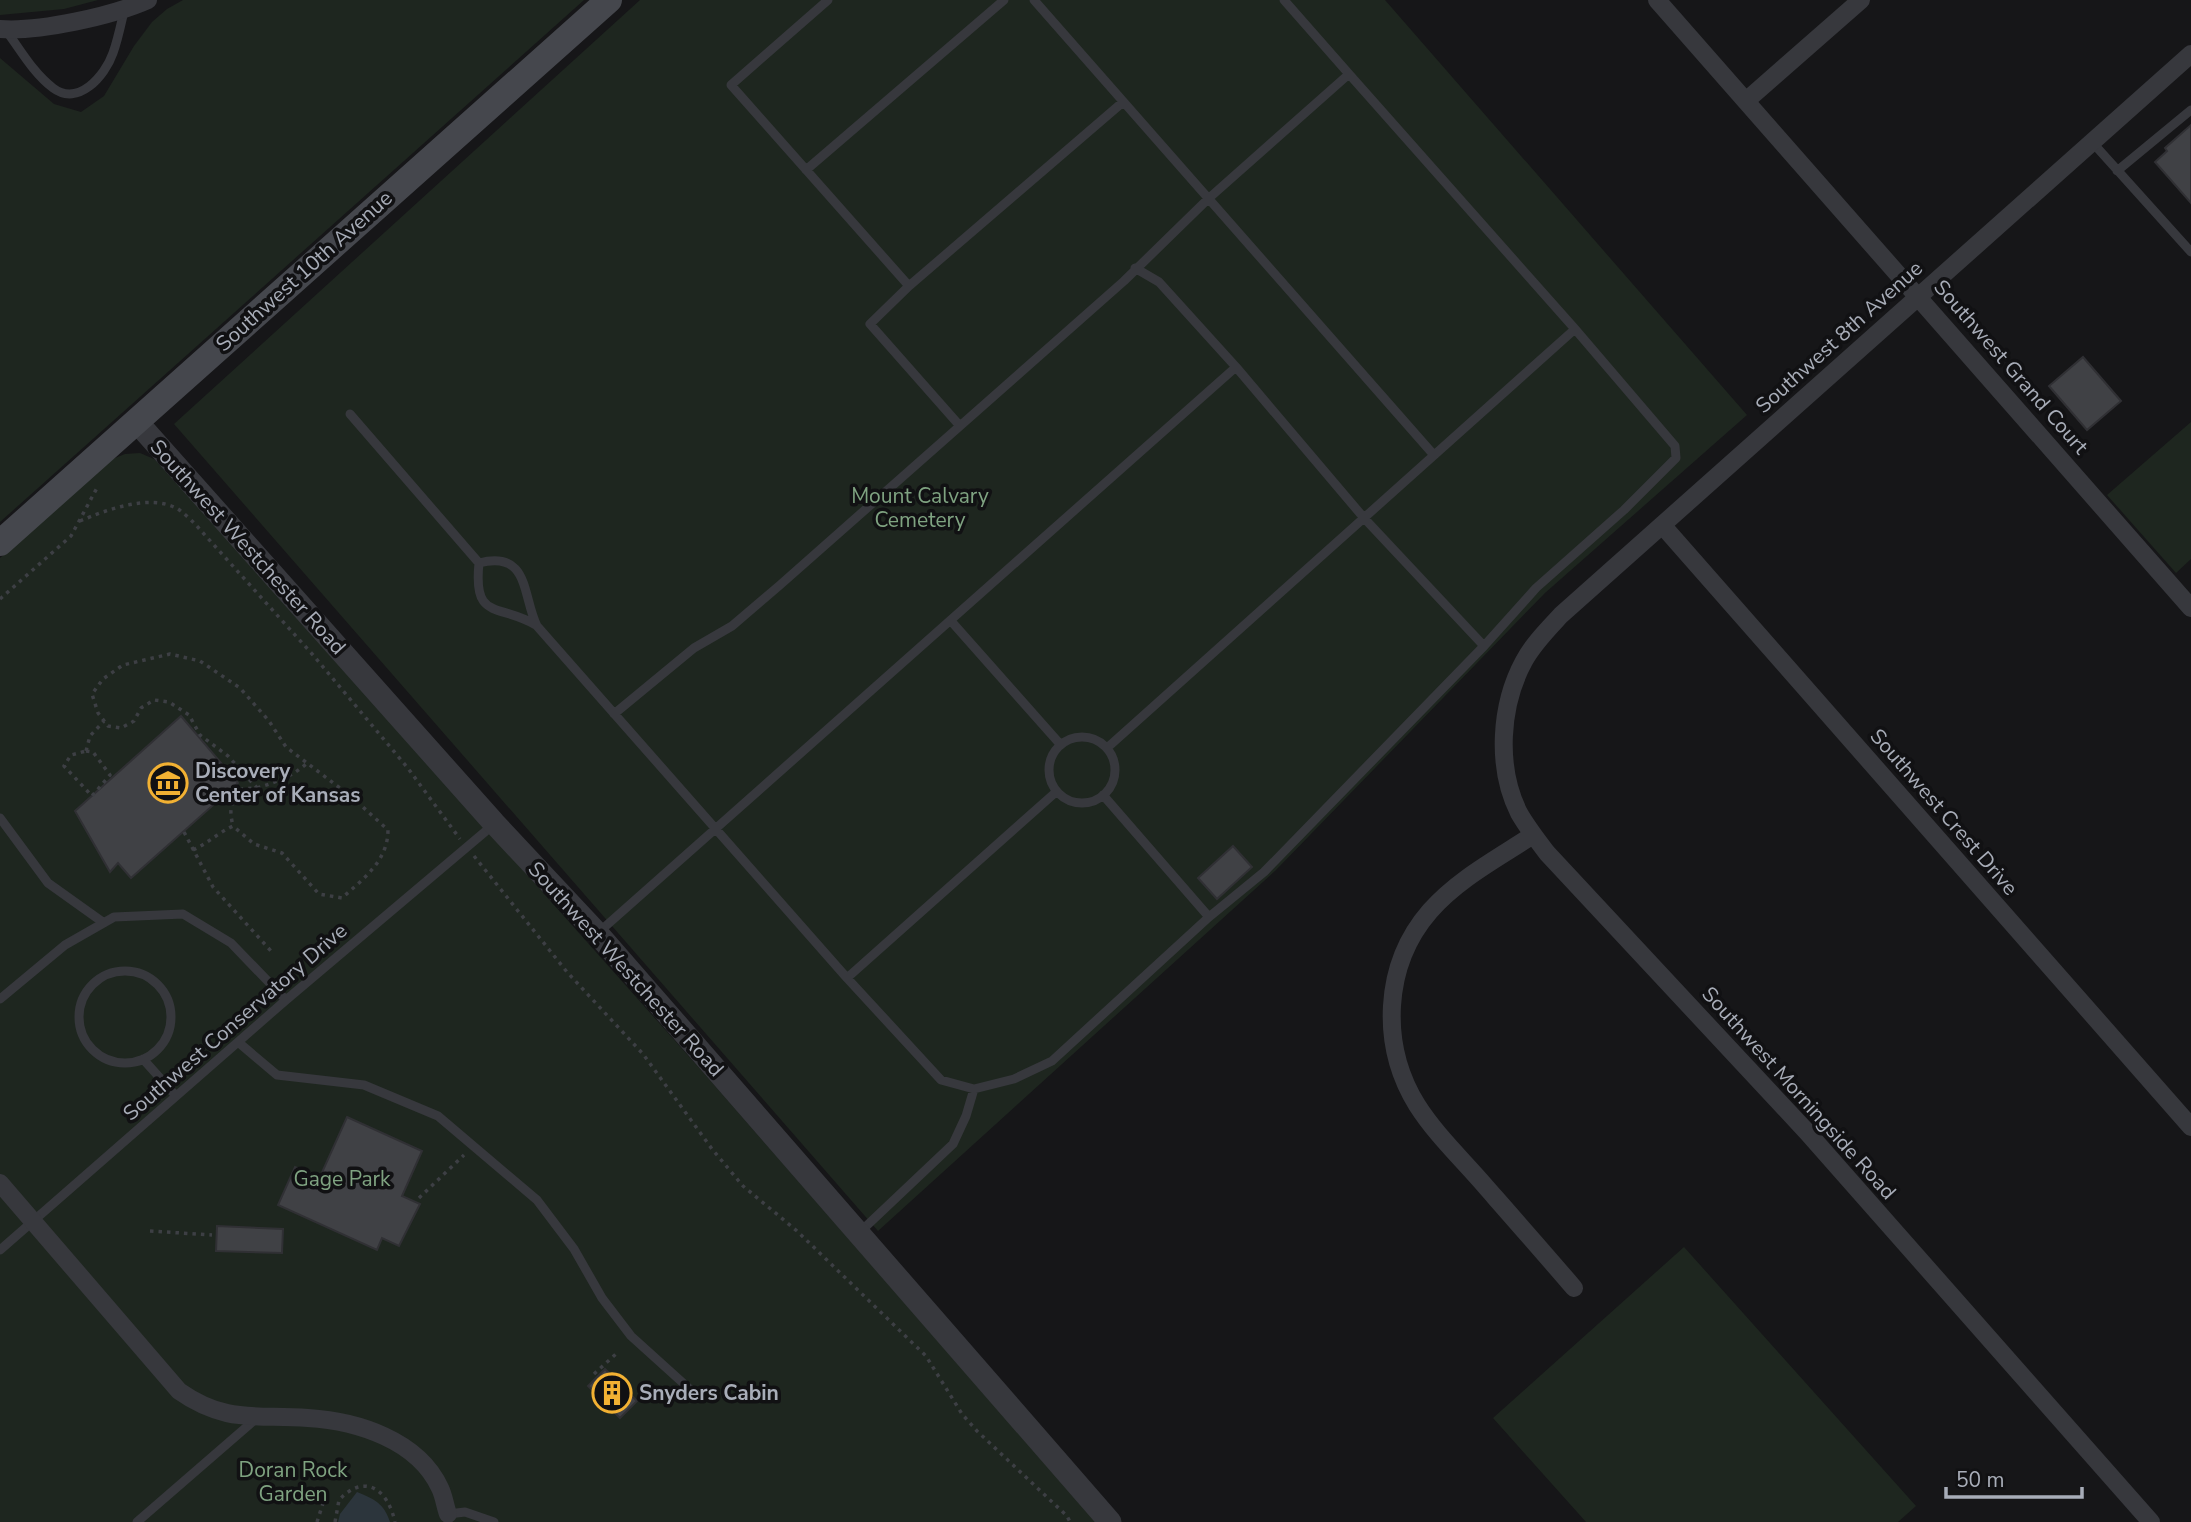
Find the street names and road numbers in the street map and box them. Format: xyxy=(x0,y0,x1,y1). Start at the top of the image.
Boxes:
street label: Southwest 10th Avenue xyxy=(210,184,398,358)
street label: Southwest 8th Avenue xyxy=(1749,254,1929,420)
street label: Southwest Grand Court xyxy=(1927,274,2095,461)
street label: Southwest Westchester Road xyxy=(144,433,352,661)
street label: Southwest Crest Drive xyxy=(1864,723,2024,901)
street label: Southwest Westchester Road xyxy=(522,855,730,1083)
street label: Southwest Conservatory Drive xyxy=(117,917,353,1127)
street label: Southwest Morningside Road xyxy=(1696,980,1902,1206)

